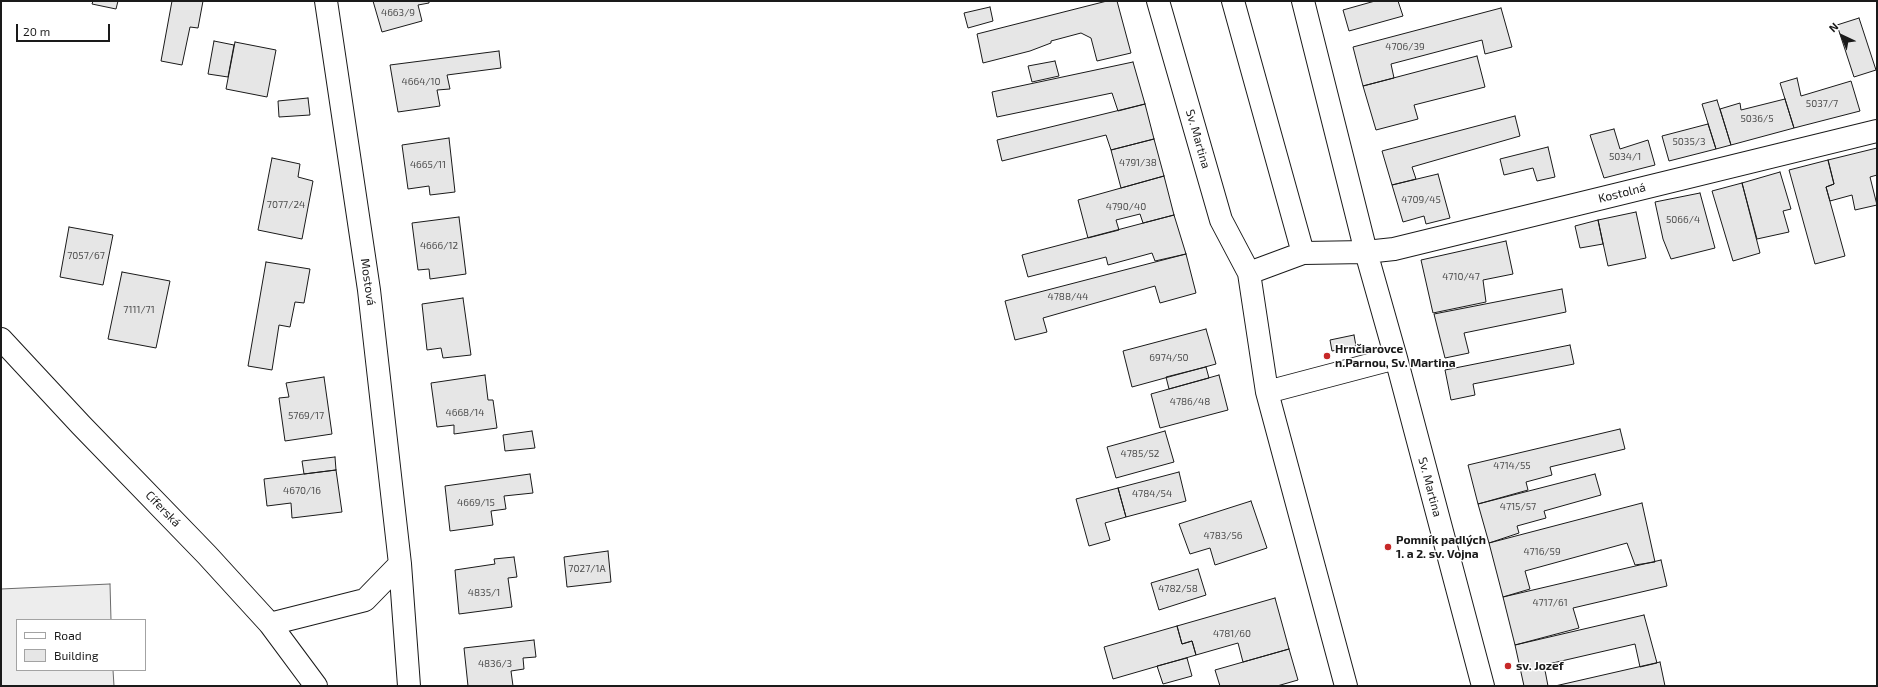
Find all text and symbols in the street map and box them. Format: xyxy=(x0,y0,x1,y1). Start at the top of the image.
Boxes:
house number: 4663/9 xyxy=(381,7,415,19)
scale bar xyxy=(18,16,112,42)
north arrow xyxy=(1822,16,1862,56)
text: N xyxy=(1826,20,1841,34)
text: 20 m xyxy=(23,24,50,38)
house number: 4706/39 xyxy=(1385,41,1425,53)
house number: 4664/10 xyxy=(402,76,440,88)
house number: 5037/7 xyxy=(1806,98,1838,110)
street label: Sv. Martina xyxy=(1183,108,1213,170)
house number: 5036/5 xyxy=(1740,113,1774,125)
house number: 5035/3 xyxy=(1672,136,1706,148)
house number: 5034/1 xyxy=(1609,151,1641,163)
house number: 4791/38 xyxy=(1119,157,1157,169)
house number: 4665/11 xyxy=(410,159,446,171)
street label: Kostolná xyxy=(1597,180,1647,206)
house number: 4709/45 xyxy=(1401,194,1441,206)
house number: 7077/24 xyxy=(267,199,305,211)
house number: 4790/40 xyxy=(1106,201,1146,213)
house number: 5066/4 xyxy=(1666,214,1700,226)
house number: 4666/12 xyxy=(420,240,458,252)
house number: 7057/67 xyxy=(67,250,105,262)
street label: Mostová xyxy=(358,257,378,307)
house number: 4710/47 xyxy=(1442,271,1480,283)
house number: 4788/44 xyxy=(1048,291,1088,303)
house number: 7111/71 xyxy=(123,304,155,316)
place label: Hrnčiarovce n.Parnou, Sv. Martina xyxy=(1335,342,1456,370)
marker: Hrnčiarovce n.Parnou, Sv. Martina xyxy=(1322,351,1332,361)
house number: 6974/50 xyxy=(1149,352,1189,364)
house number: 4786/48 xyxy=(1170,396,1210,408)
house number: 4668/14 xyxy=(446,407,484,419)
house number: 5769/17 xyxy=(288,410,324,422)
house number: 4785/52 xyxy=(1121,448,1159,460)
street label: Sv. Martina xyxy=(1415,456,1445,518)
house number: 4714/55 xyxy=(1493,460,1531,472)
house number: 4670/16 xyxy=(283,485,321,497)
street label: Cíferská xyxy=(142,488,184,530)
house number: 4784/54 xyxy=(1132,488,1172,500)
house number: 4669/15 xyxy=(457,497,495,509)
house number: 4715/57 xyxy=(1500,501,1536,513)
house number: 4783/56 xyxy=(1203,530,1243,542)
place label: Pomník padlých 1. a 2. sv. Vojna xyxy=(1396,533,1486,561)
marker: Pomník padlých 1. a 2. sv. Vojna xyxy=(1383,542,1393,552)
house number: 4716/59 xyxy=(1523,546,1561,558)
house number: 7027/1A xyxy=(568,563,606,575)
house number: 4782/58 xyxy=(1158,583,1198,595)
house number: 4835/1 xyxy=(468,587,500,599)
house number: 4717/61 xyxy=(1532,597,1568,609)
legend xyxy=(16,619,146,671)
text: Road xyxy=(54,628,82,642)
house number: 4781/60 xyxy=(1213,628,1251,640)
text: Building xyxy=(54,648,98,662)
house number: 4836/3 xyxy=(478,658,512,670)
place label: sv. Jozef xyxy=(1516,659,1564,673)
marker: sv. Jozef xyxy=(1503,661,1513,671)

